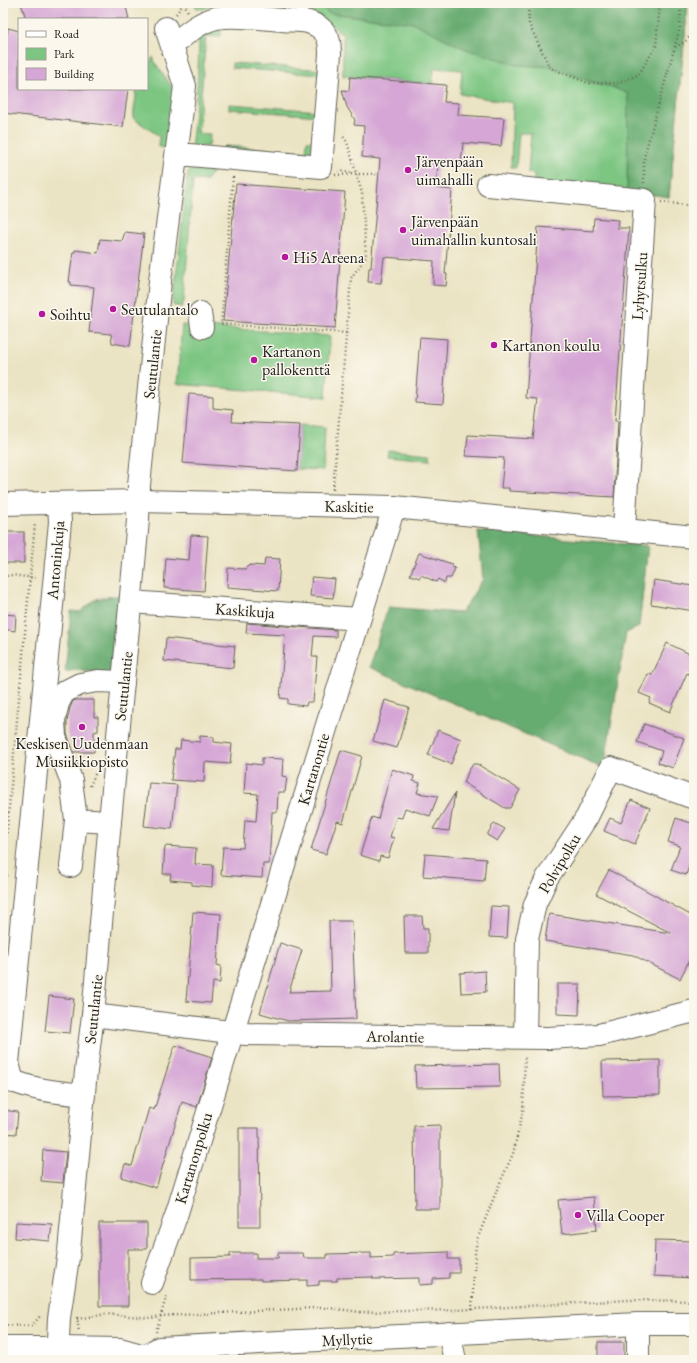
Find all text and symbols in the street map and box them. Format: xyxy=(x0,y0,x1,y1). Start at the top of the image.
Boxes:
legend xyxy=(18,18,148,90)
text: Road xyxy=(54,26,80,42)
text: Park xyxy=(54,46,75,62)
text: Building xyxy=(54,66,95,82)
place label: Järvenpään uimahalli xyxy=(414,151,484,190)
marker: Järvenpään uimahalli xyxy=(403,165,413,175)
place label: Järvenpään uimahallin kuntosali xyxy=(409,211,537,250)
marker: Järvenpään uimahallin kuntosali xyxy=(398,225,408,235)
place label: Hi5 Areena xyxy=(293,247,365,268)
street label: Lyhytsulku xyxy=(627,251,652,321)
marker: Hi5 Areena xyxy=(280,252,290,262)
place label: Seutulantalo xyxy=(121,299,198,320)
place label: Soihtu xyxy=(50,304,92,325)
marker: Seutulantalo xyxy=(108,304,118,314)
marker: Soihtu xyxy=(37,309,47,319)
street label: Seutulantie xyxy=(138,328,167,400)
place label: Kartanon koulu xyxy=(502,335,601,356)
marker: Kartanon koulu xyxy=(489,340,499,350)
place label: Kartanon pallokenttä xyxy=(262,341,331,380)
marker: Kartanon pallokenttä xyxy=(249,355,259,365)
street label: Kaskitie xyxy=(324,496,374,517)
street label: Antoninkuja xyxy=(41,519,69,601)
street label: Kaskikuja xyxy=(214,598,276,623)
street label: Seutulantie xyxy=(109,650,138,722)
marker: Keskisen Uudenmaan Musiikkiopisto xyxy=(77,722,87,732)
street label: Kartanontie xyxy=(293,731,334,808)
place label: Keskisen Uudenmaan Musiikkiopisto xyxy=(15,733,149,772)
street label: Polvipolku xyxy=(533,829,586,897)
street label: Seutulantie xyxy=(79,973,108,1045)
street label: Arolantie xyxy=(365,1025,424,1048)
street label: Kartanonpolku xyxy=(170,1109,218,1206)
place label: Villa Cooper xyxy=(586,1205,665,1226)
marker: Villa Cooper xyxy=(573,1210,583,1220)
street label: Myllytie xyxy=(321,1328,373,1351)

